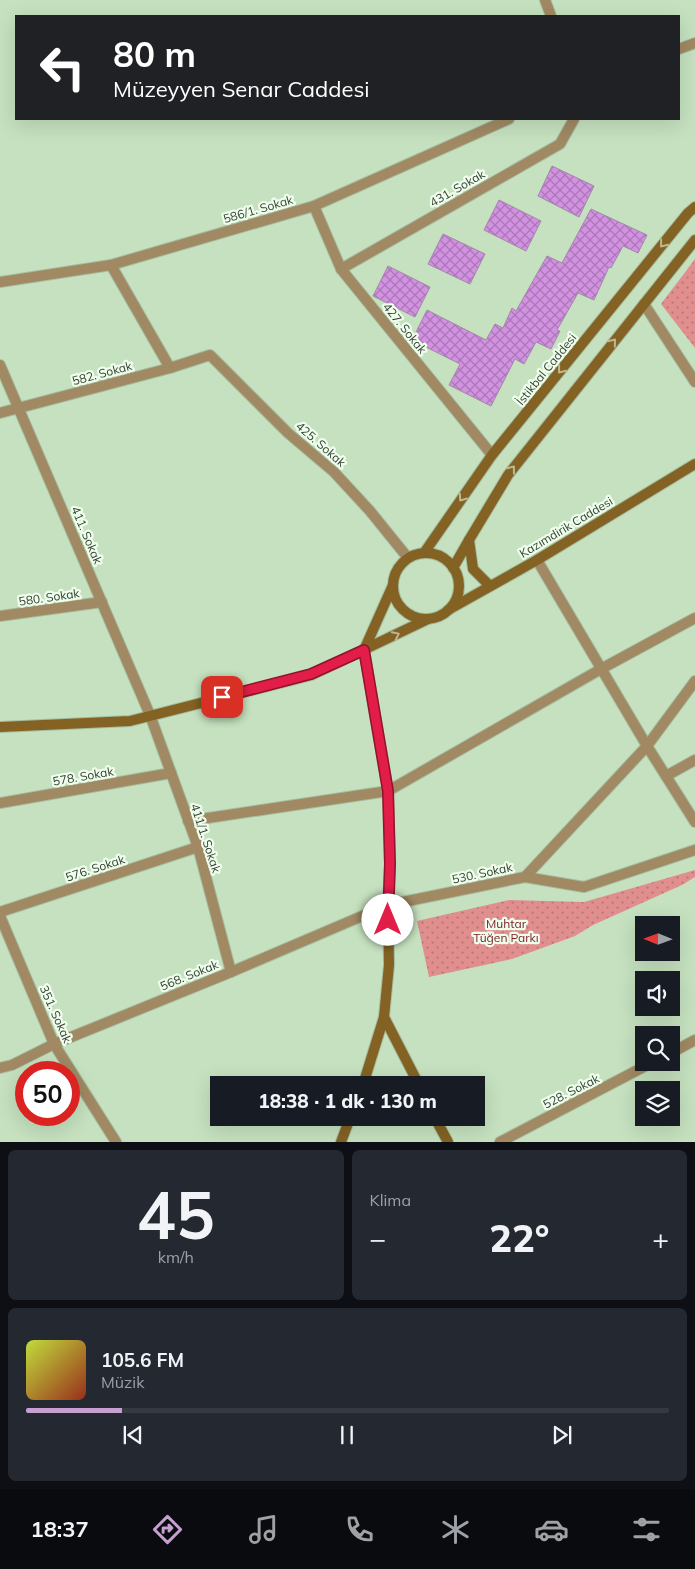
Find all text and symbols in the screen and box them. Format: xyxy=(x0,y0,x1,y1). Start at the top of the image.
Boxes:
text: 80 m xyxy=(113,32,196,76)
icon: left xyxy=(30,35,95,100)
text: Müzeyyen Senar Caddesi xyxy=(113,75,370,103)
street label: 431. Sokak xyxy=(427,166,488,210)
street label: 586/1. Sokak xyxy=(221,192,295,226)
one-way arrow xyxy=(660,238,669,247)
street label: 427. Sokak xyxy=(380,299,431,357)
street label: İstikbal Caddesi xyxy=(513,330,579,408)
one-way arrow xyxy=(608,339,616,348)
street label: 582. Sokak xyxy=(70,358,134,388)
one-way arrow xyxy=(558,364,566,373)
street label: 425. Sokak xyxy=(293,418,350,470)
one-way arrow xyxy=(506,466,515,475)
one-way arrow xyxy=(459,493,468,502)
street label: Kazımdirik Caddesi xyxy=(517,493,615,561)
street label: 411. Sokak xyxy=(68,504,106,567)
street label: 580. Sokak xyxy=(18,585,81,609)
one-way arrow xyxy=(391,631,400,641)
pin xyxy=(201,676,243,718)
icon: arrive xyxy=(208,683,236,711)
street label: 578. Sokak xyxy=(52,763,115,789)
street label: 411/1. Sokak xyxy=(188,801,224,875)
street label: 576. Sokak xyxy=(64,851,127,885)
street label: 530. Sokak xyxy=(450,859,514,887)
position arrow xyxy=(361,893,413,945)
park label: Muhtar Tüğen Parkı xyxy=(473,916,539,945)
north arrow xyxy=(635,916,680,961)
map controls xyxy=(635,916,680,1126)
street label: 568. Sokak xyxy=(158,956,221,993)
button: sound xyxy=(635,971,680,1016)
street label: 351. Sokak xyxy=(37,983,76,1046)
button: search xyxy=(635,1026,680,1071)
speed limit sign: 50 xyxy=(15,1061,80,1126)
street label: 528. Sokak xyxy=(540,1070,602,1112)
button: layers xyxy=(635,1081,680,1126)
text: 18:38 · 1 dk · 130 m xyxy=(258,1089,437,1113)
text: 45 xyxy=(137,1174,215,1255)
text: Klima xyxy=(370,1190,411,1210)
text: 22° xyxy=(489,1214,549,1262)
text: − xyxy=(370,1221,386,1256)
text: + xyxy=(652,1221,669,1256)
text: km/h xyxy=(158,1247,194,1267)
text: 105.6 FM xyxy=(101,1348,184,1372)
text: Müzik xyxy=(101,1372,144,1392)
icon: previous xyxy=(119,1421,147,1449)
icon: pause xyxy=(333,1421,361,1449)
icon: next xyxy=(548,1421,576,1449)
icon: directions xyxy=(150,1512,185,1547)
icon: music xyxy=(246,1512,281,1547)
icon: phone xyxy=(342,1512,377,1547)
icon: climate xyxy=(438,1512,473,1547)
icon: car xyxy=(534,1512,569,1547)
icon: filters xyxy=(629,1512,664,1547)
text: 18:37 xyxy=(30,1515,89,1543)

